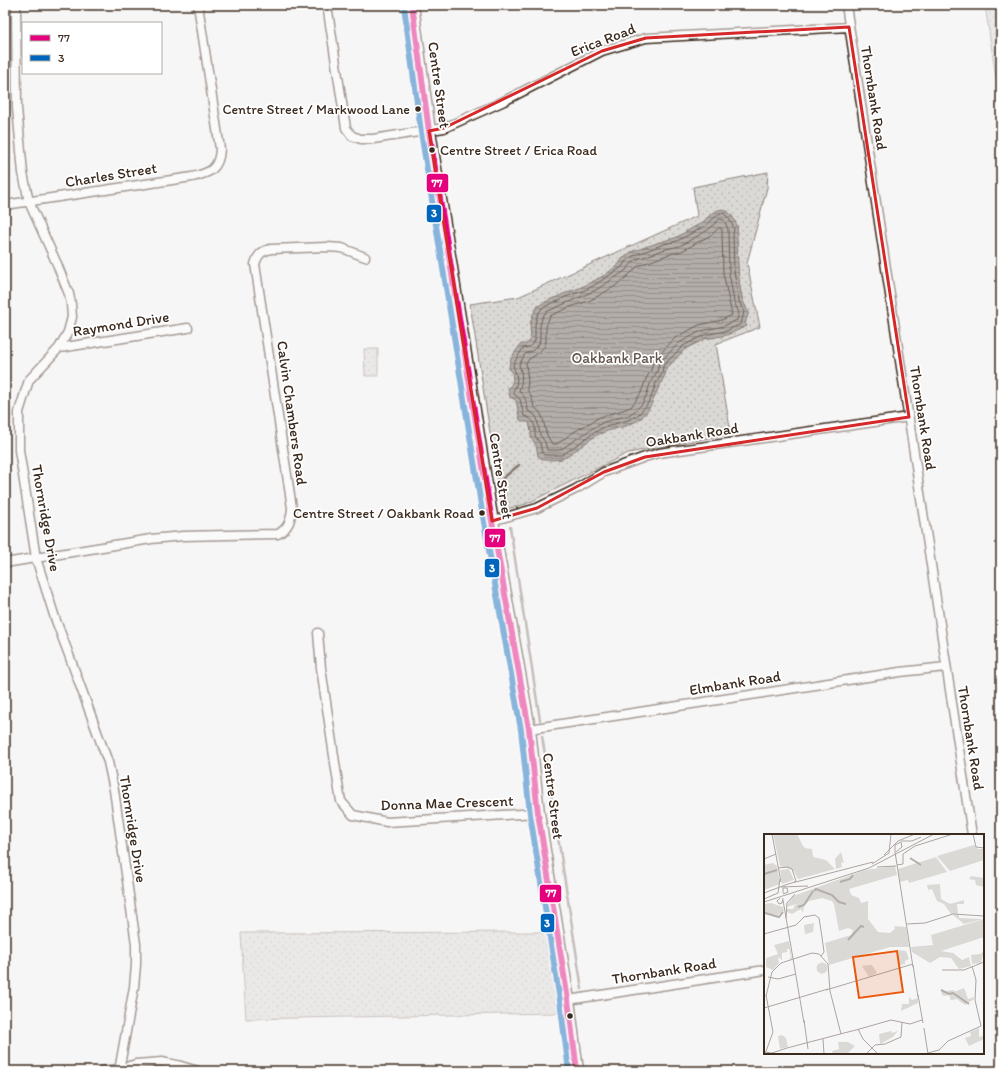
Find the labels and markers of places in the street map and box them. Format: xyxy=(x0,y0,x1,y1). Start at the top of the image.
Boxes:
place label: Centre Street / Markwood Lane xyxy=(222,101,410,118)
marker: Centre Street / Markwood Lane xyxy=(413,104,423,114)
place label: Centre Street / Erica Road xyxy=(440,142,598,159)
marker: Centre Street / Erica Road xyxy=(427,145,437,155)
place label: Centre Street / Oakbank Road xyxy=(293,505,474,522)
marker: Centre Street / Oakbank Road xyxy=(477,508,487,518)
unlabelled marker xyxy=(565,1011,575,1021)

